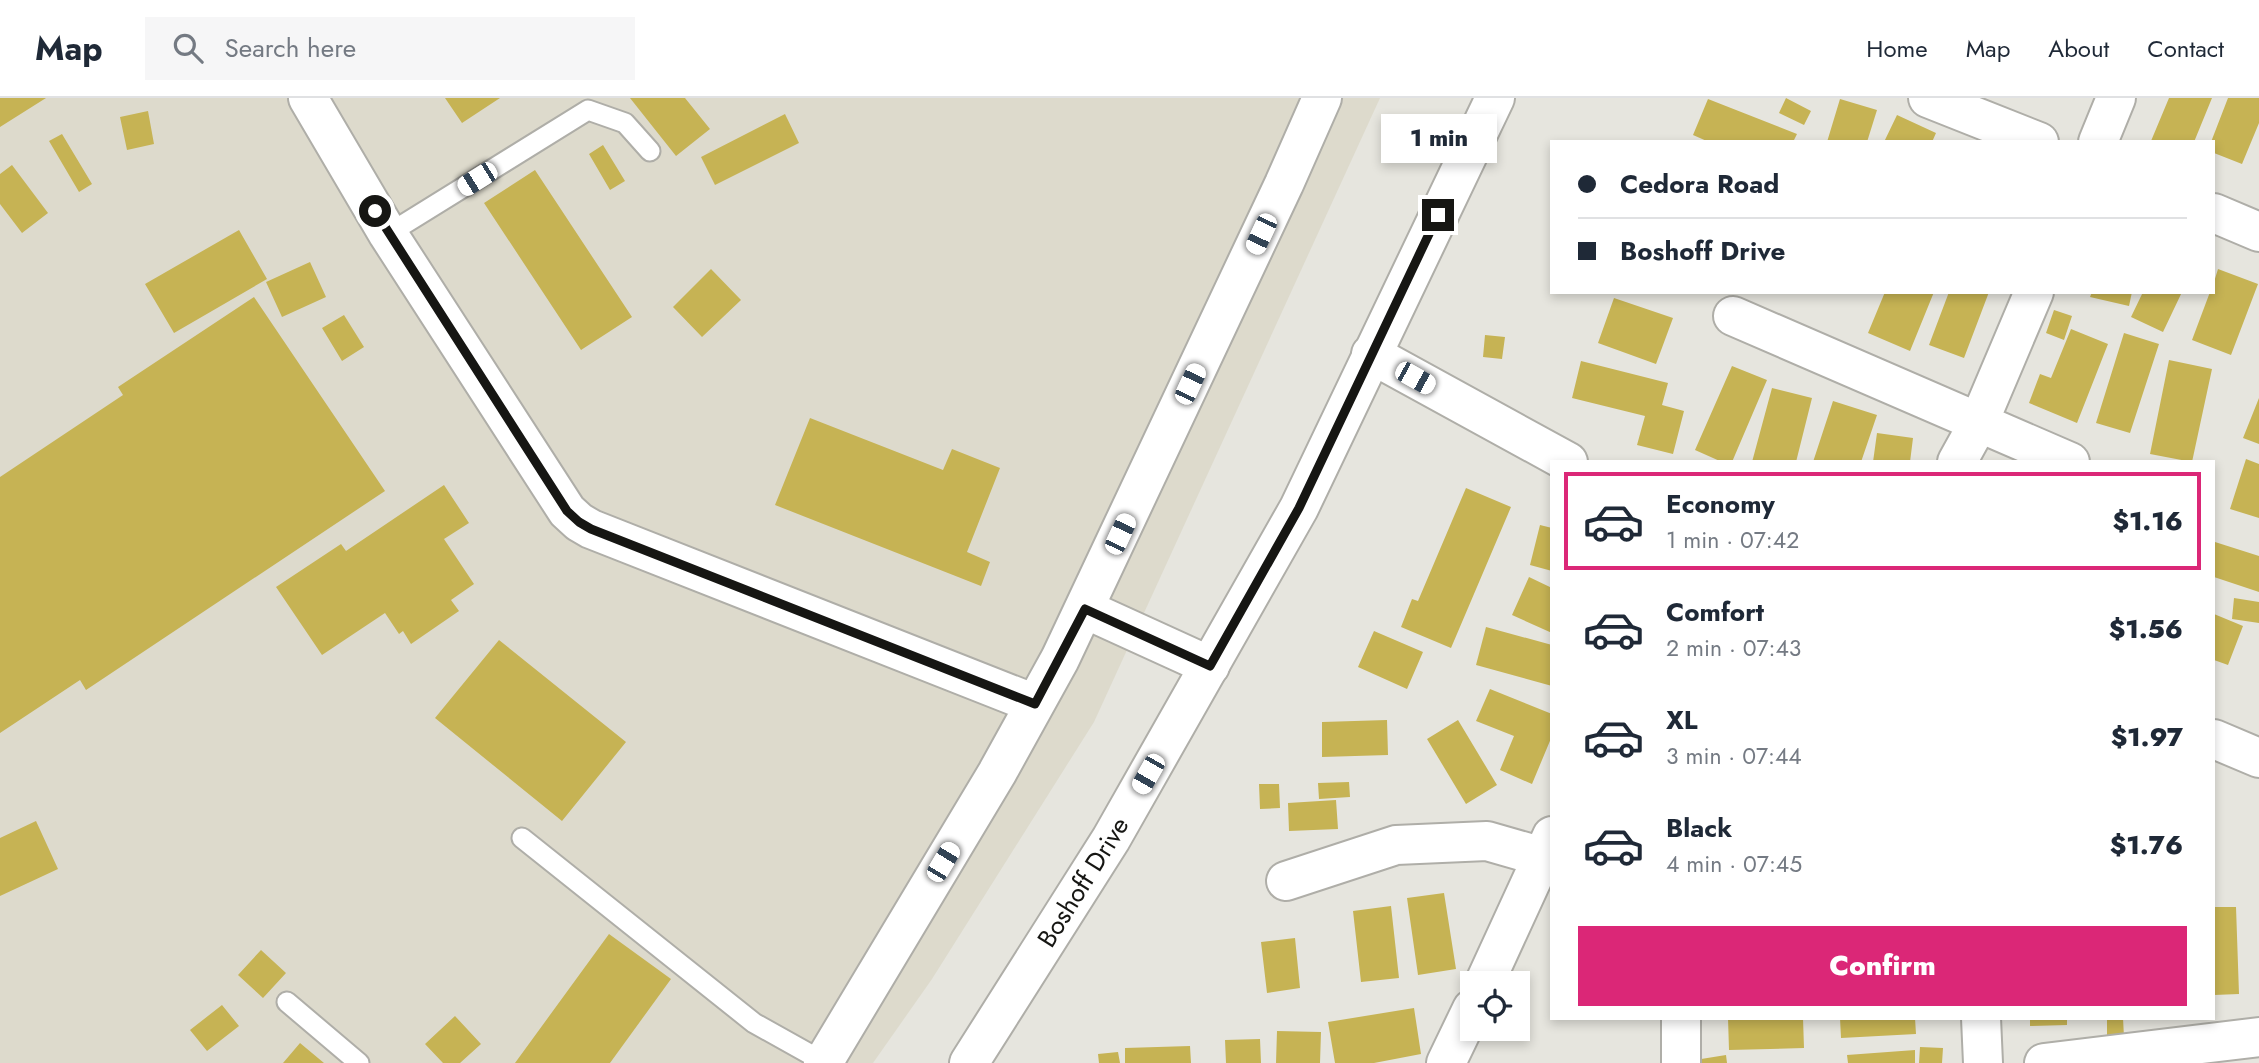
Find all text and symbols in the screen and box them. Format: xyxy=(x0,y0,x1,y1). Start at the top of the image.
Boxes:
search box xyxy=(145,17,635,80)
text: Map xyxy=(35,25,103,72)
icon: search xyxy=(169,29,207,67)
text: Search here xyxy=(225,29,356,67)
text: Home xyxy=(1866,31,1928,66)
text: Map xyxy=(1966,31,2010,66)
text: About xyxy=(2048,31,2109,66)
text: Contact xyxy=(2147,31,2224,66)
callout: 1 min xyxy=(1380,114,1496,162)
text: 1 min xyxy=(1410,121,1468,155)
car xyxy=(454,159,501,199)
text: Cedora Road xyxy=(1620,165,1779,203)
route start xyxy=(359,195,391,227)
route end xyxy=(1422,199,1454,231)
car xyxy=(1243,211,1280,257)
text: Boshoff Drive xyxy=(1620,232,1785,270)
car xyxy=(1392,359,1439,397)
car xyxy=(1172,361,1209,407)
text: Economy xyxy=(1666,485,1775,523)
icon: car xyxy=(1582,490,1645,553)
text: $1.16 xyxy=(2112,502,2183,540)
car xyxy=(1102,511,1139,557)
text: 1 min · 07:42 xyxy=(1666,523,1799,557)
text: Comfort xyxy=(1666,593,1764,631)
icon: car xyxy=(1582,598,1645,661)
text: $1.56 xyxy=(2109,610,2183,648)
text: 2 min · 07:43 xyxy=(1666,631,1801,665)
text: XL xyxy=(1666,701,1698,739)
icon: car xyxy=(1582,706,1645,769)
text: $1.97 xyxy=(2111,718,2183,756)
text: 3 min · 07:44 xyxy=(1666,739,1802,773)
car xyxy=(1129,751,1168,797)
street label: Boshoff Drive xyxy=(1028,809,1138,955)
text: Black xyxy=(1666,809,1732,847)
icon: car xyxy=(1582,814,1645,877)
text: $1.76 xyxy=(2110,826,2183,864)
car xyxy=(924,839,963,885)
text: 4 min · 07:45 xyxy=(1666,847,1802,881)
button: Confirm xyxy=(1578,926,2187,1006)
map controls xyxy=(1460,971,1530,1041)
button: locate xyxy=(1460,971,1530,1041)

